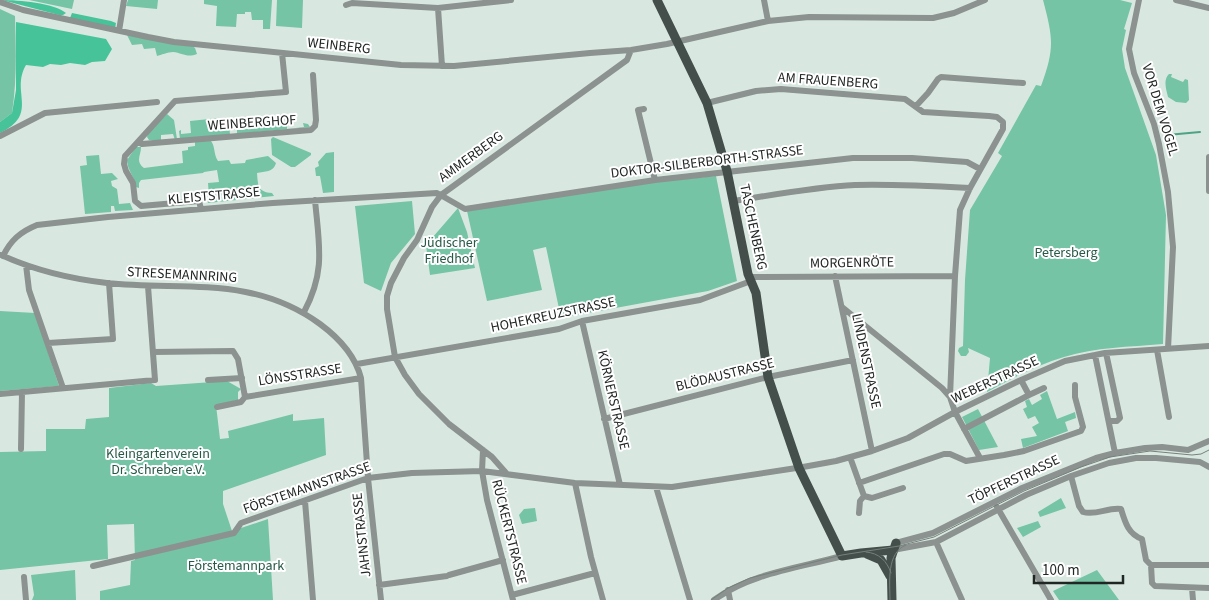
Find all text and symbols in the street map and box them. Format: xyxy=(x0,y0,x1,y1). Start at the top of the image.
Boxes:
street label: WEINBERG xyxy=(306,33,372,59)
street label: VOR DEM VOGEL xyxy=(1137,62,1184,159)
street label: AM FRAUENBERG xyxy=(777,68,879,94)
street label: WEINBERGHOF xyxy=(207,110,297,136)
street label: AMMERBERG xyxy=(435,127,507,187)
street label: DOKTOR-SILBERBORTH-STRASSE xyxy=(610,140,804,184)
street label: KLEISTSTRASSE xyxy=(167,182,261,210)
street label: TASCHENBERG xyxy=(734,182,772,272)
park label: Jüdischer Friedhof xyxy=(420,233,478,269)
park label: Petersberg xyxy=(1034,243,1098,263)
street label: MORGENRÖTE xyxy=(810,252,894,274)
street label: STRESEMANNRING xyxy=(126,262,238,288)
street label: HOHEKREUZSTRASSE xyxy=(489,292,617,338)
street label: LINDENSTRASSE xyxy=(846,312,886,410)
street label: KÖRNERSTRASSE xyxy=(592,348,634,452)
street label: WEBERSTRASSE xyxy=(948,351,1042,409)
street label: BLÖDAUSTRASSE xyxy=(674,353,776,397)
street label: LÖNSSTRASSE xyxy=(257,359,343,391)
park label: Kleingartenverein Dr. Schreber e.V. xyxy=(106,444,210,480)
street label: TÖPFERSTRASSE xyxy=(965,450,1063,510)
street label: FÖRSTEMANNSTRASSE xyxy=(240,457,374,519)
street label: RÜCKERTSTRASSE xyxy=(486,477,532,587)
street label: JAHNSTRASSE xyxy=(348,492,376,578)
scale bar xyxy=(1034,552,1123,584)
park label: Förstemannpark xyxy=(188,556,284,576)
text: 100 m xyxy=(1042,560,1080,581)

